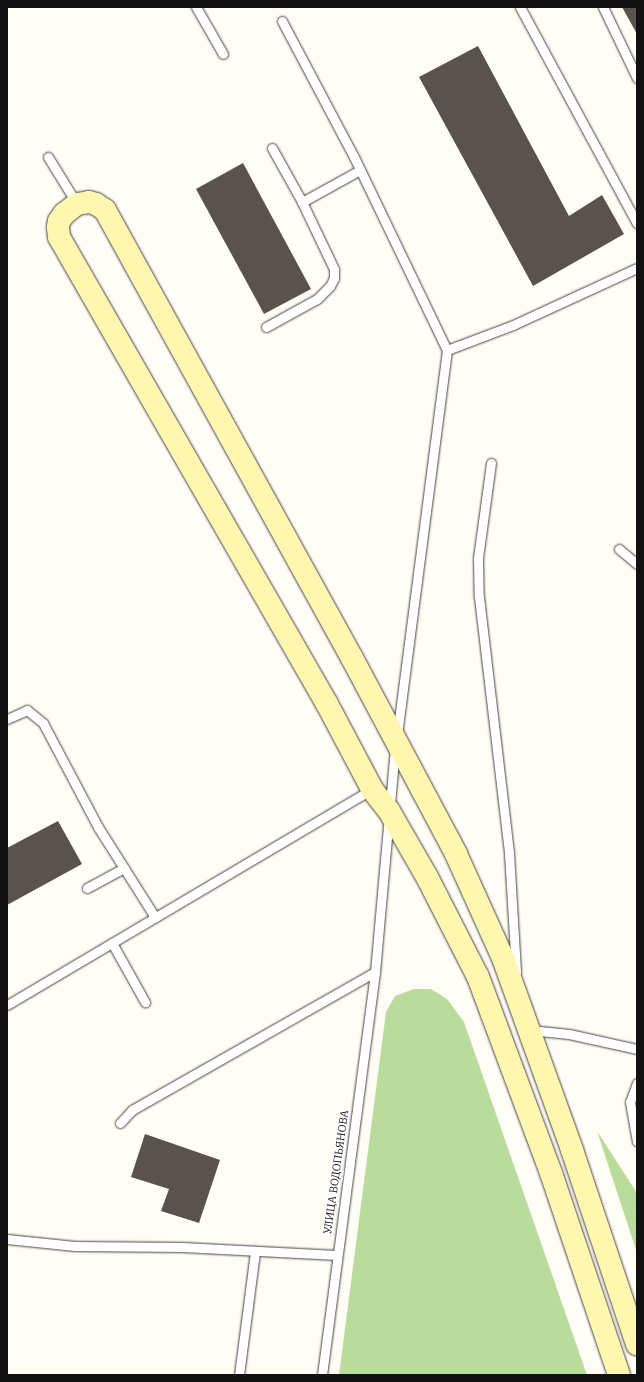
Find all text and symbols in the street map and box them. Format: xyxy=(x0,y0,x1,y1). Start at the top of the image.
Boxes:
street label: УЛИЦА ВОДОПЬЯНОВА xyxy=(321,1109,351,1235)

